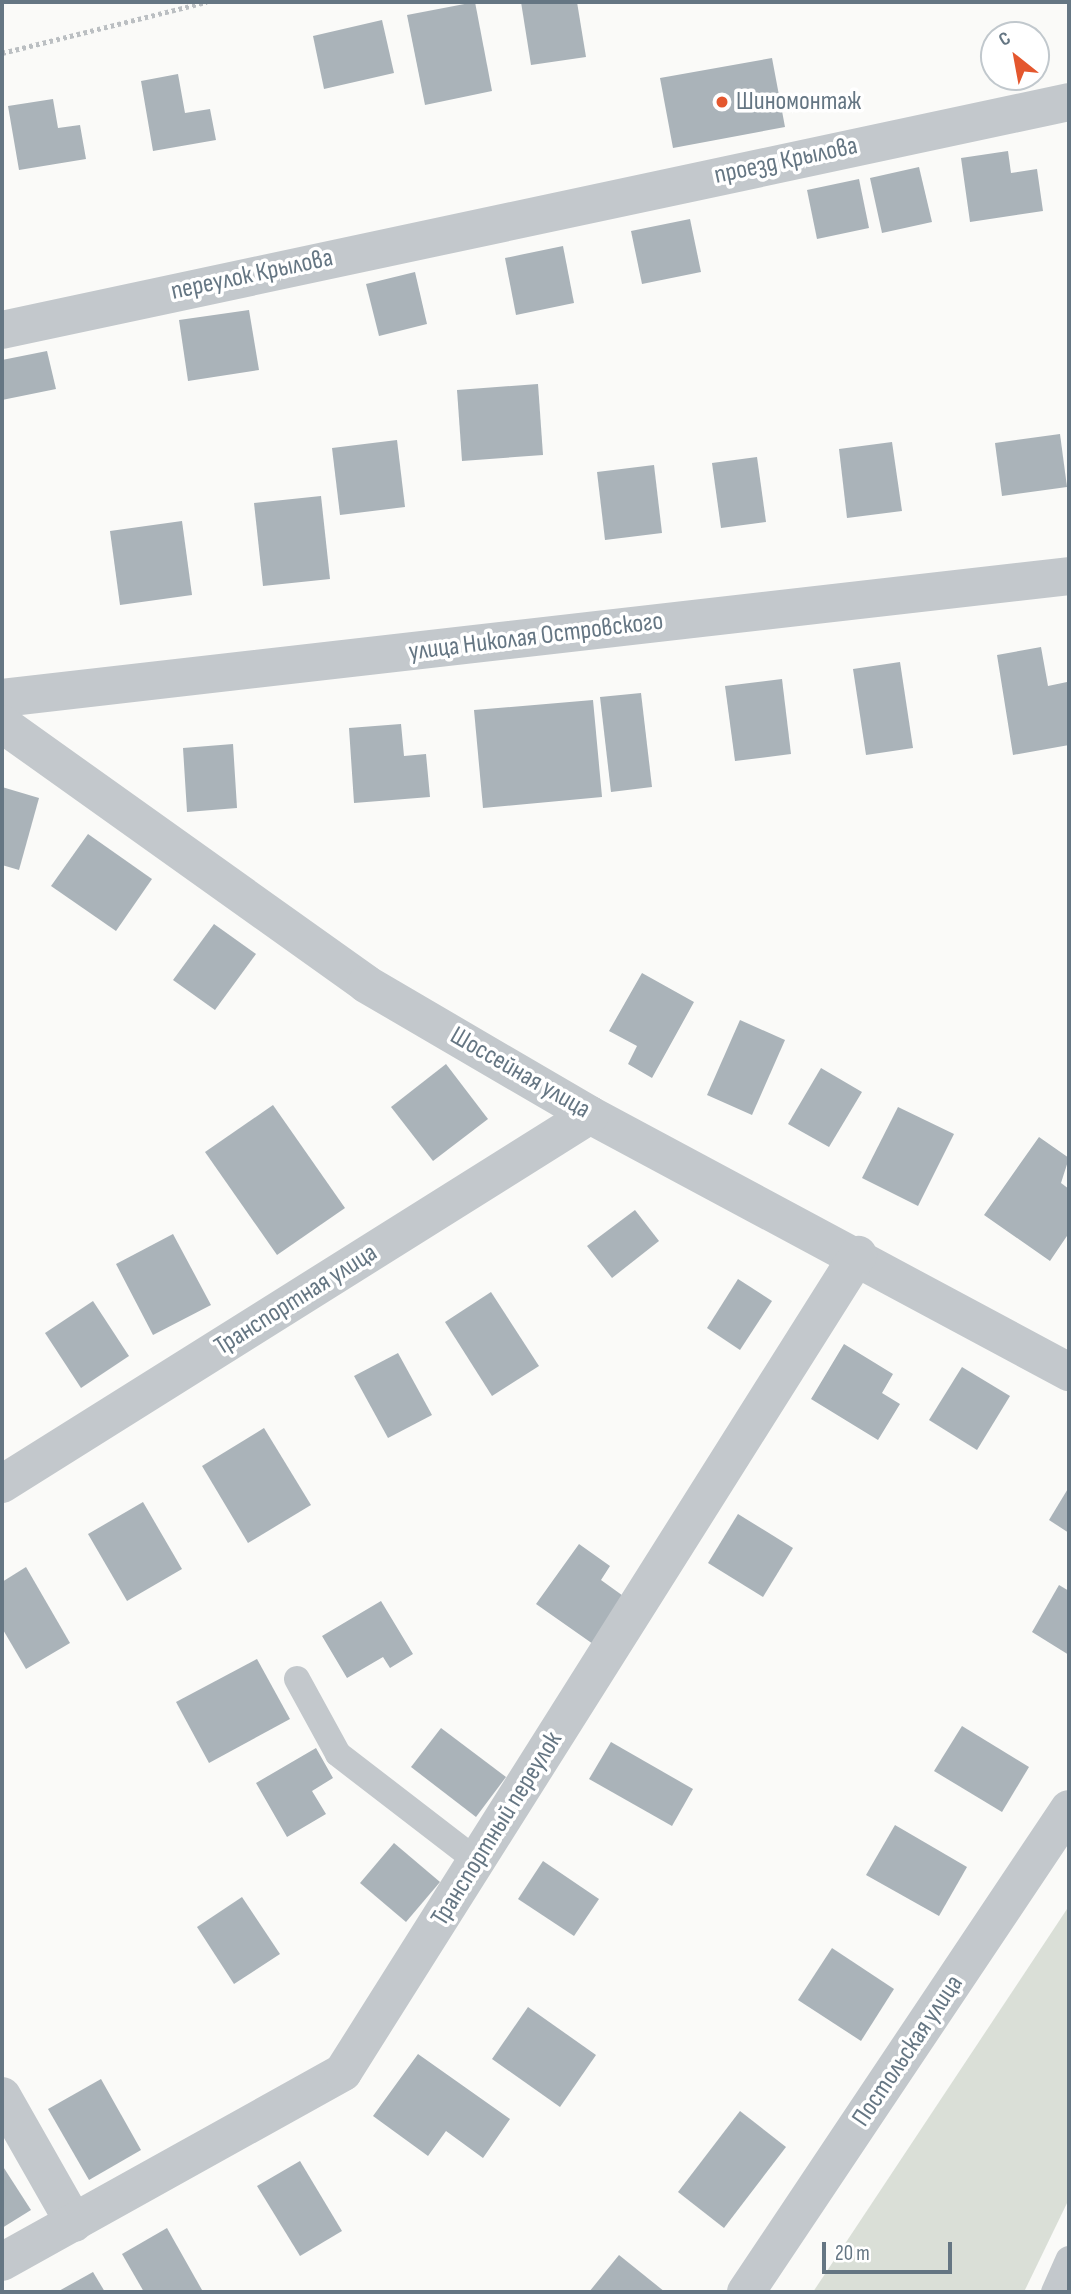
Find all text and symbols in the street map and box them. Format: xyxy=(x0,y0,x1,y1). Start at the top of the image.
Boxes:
north arrow xyxy=(980,21,1050,91)
text: С xyxy=(995,27,1015,52)
place label: Шиномонтаж xyxy=(736,86,861,118)
marker: Шиномонтаж xyxy=(714,94,730,110)
street label: проезд Крылова xyxy=(712,131,860,191)
street label: переулок Крылова xyxy=(168,243,336,307)
street label: улица Николая Островского xyxy=(407,606,665,668)
street label: Шоссейная улица xyxy=(444,1020,596,1126)
street label: Транспортная улица xyxy=(209,1238,383,1362)
street label: Транспортный переулок xyxy=(425,1726,569,1932)
street label: Постольская улица xyxy=(846,1969,970,2133)
scale bar xyxy=(826,2228,956,2272)
text: 20 m xyxy=(835,2241,870,2266)

